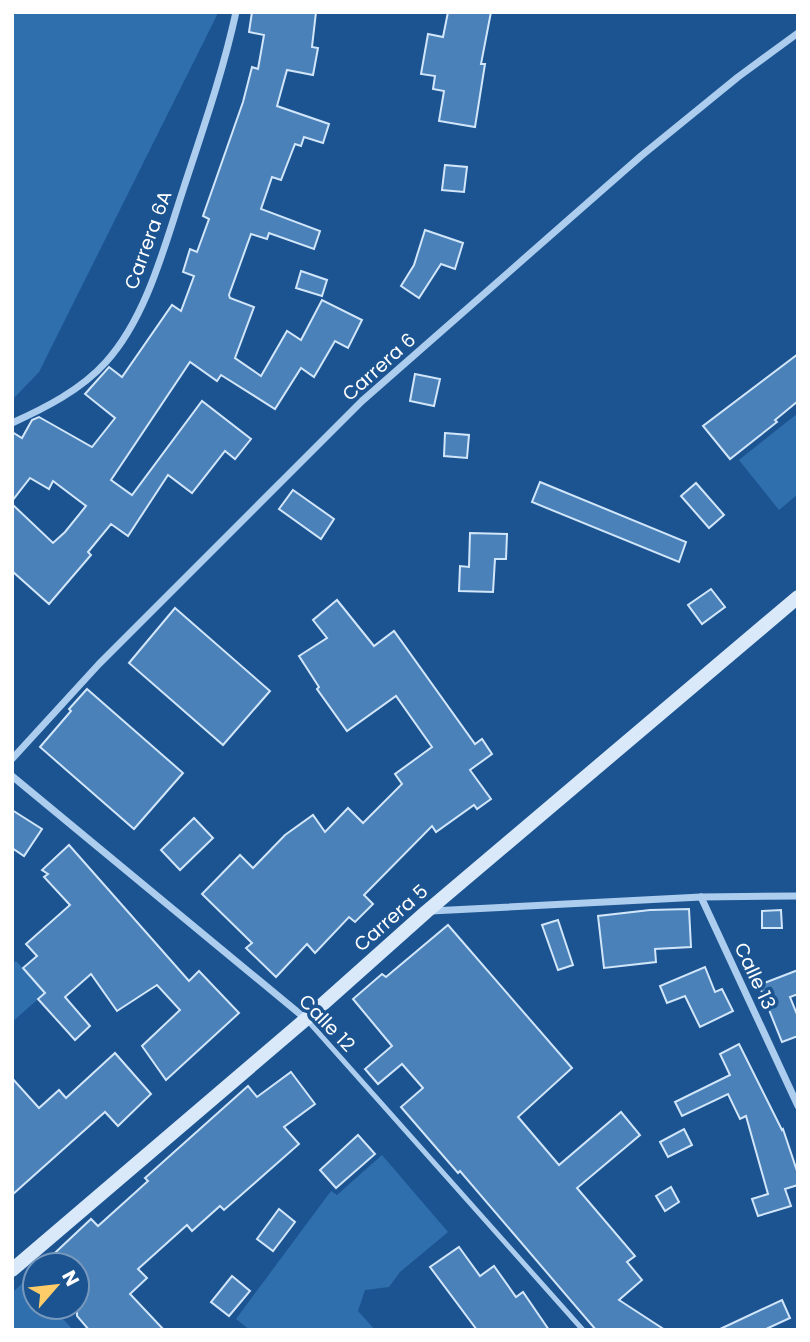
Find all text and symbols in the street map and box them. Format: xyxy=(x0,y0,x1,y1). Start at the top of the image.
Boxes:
street label: Carrera 6A xyxy=(118,187,178,293)
street label: Carrera 6 xyxy=(336,327,422,407)
street label: Carrera 5 xyxy=(348,878,434,958)
street label: Calle 13 xyxy=(728,938,782,1014)
street label: Calle 12 xyxy=(293,988,361,1058)
north arrow xyxy=(21,1251,91,1321)
text: N xyxy=(55,1266,86,1291)

